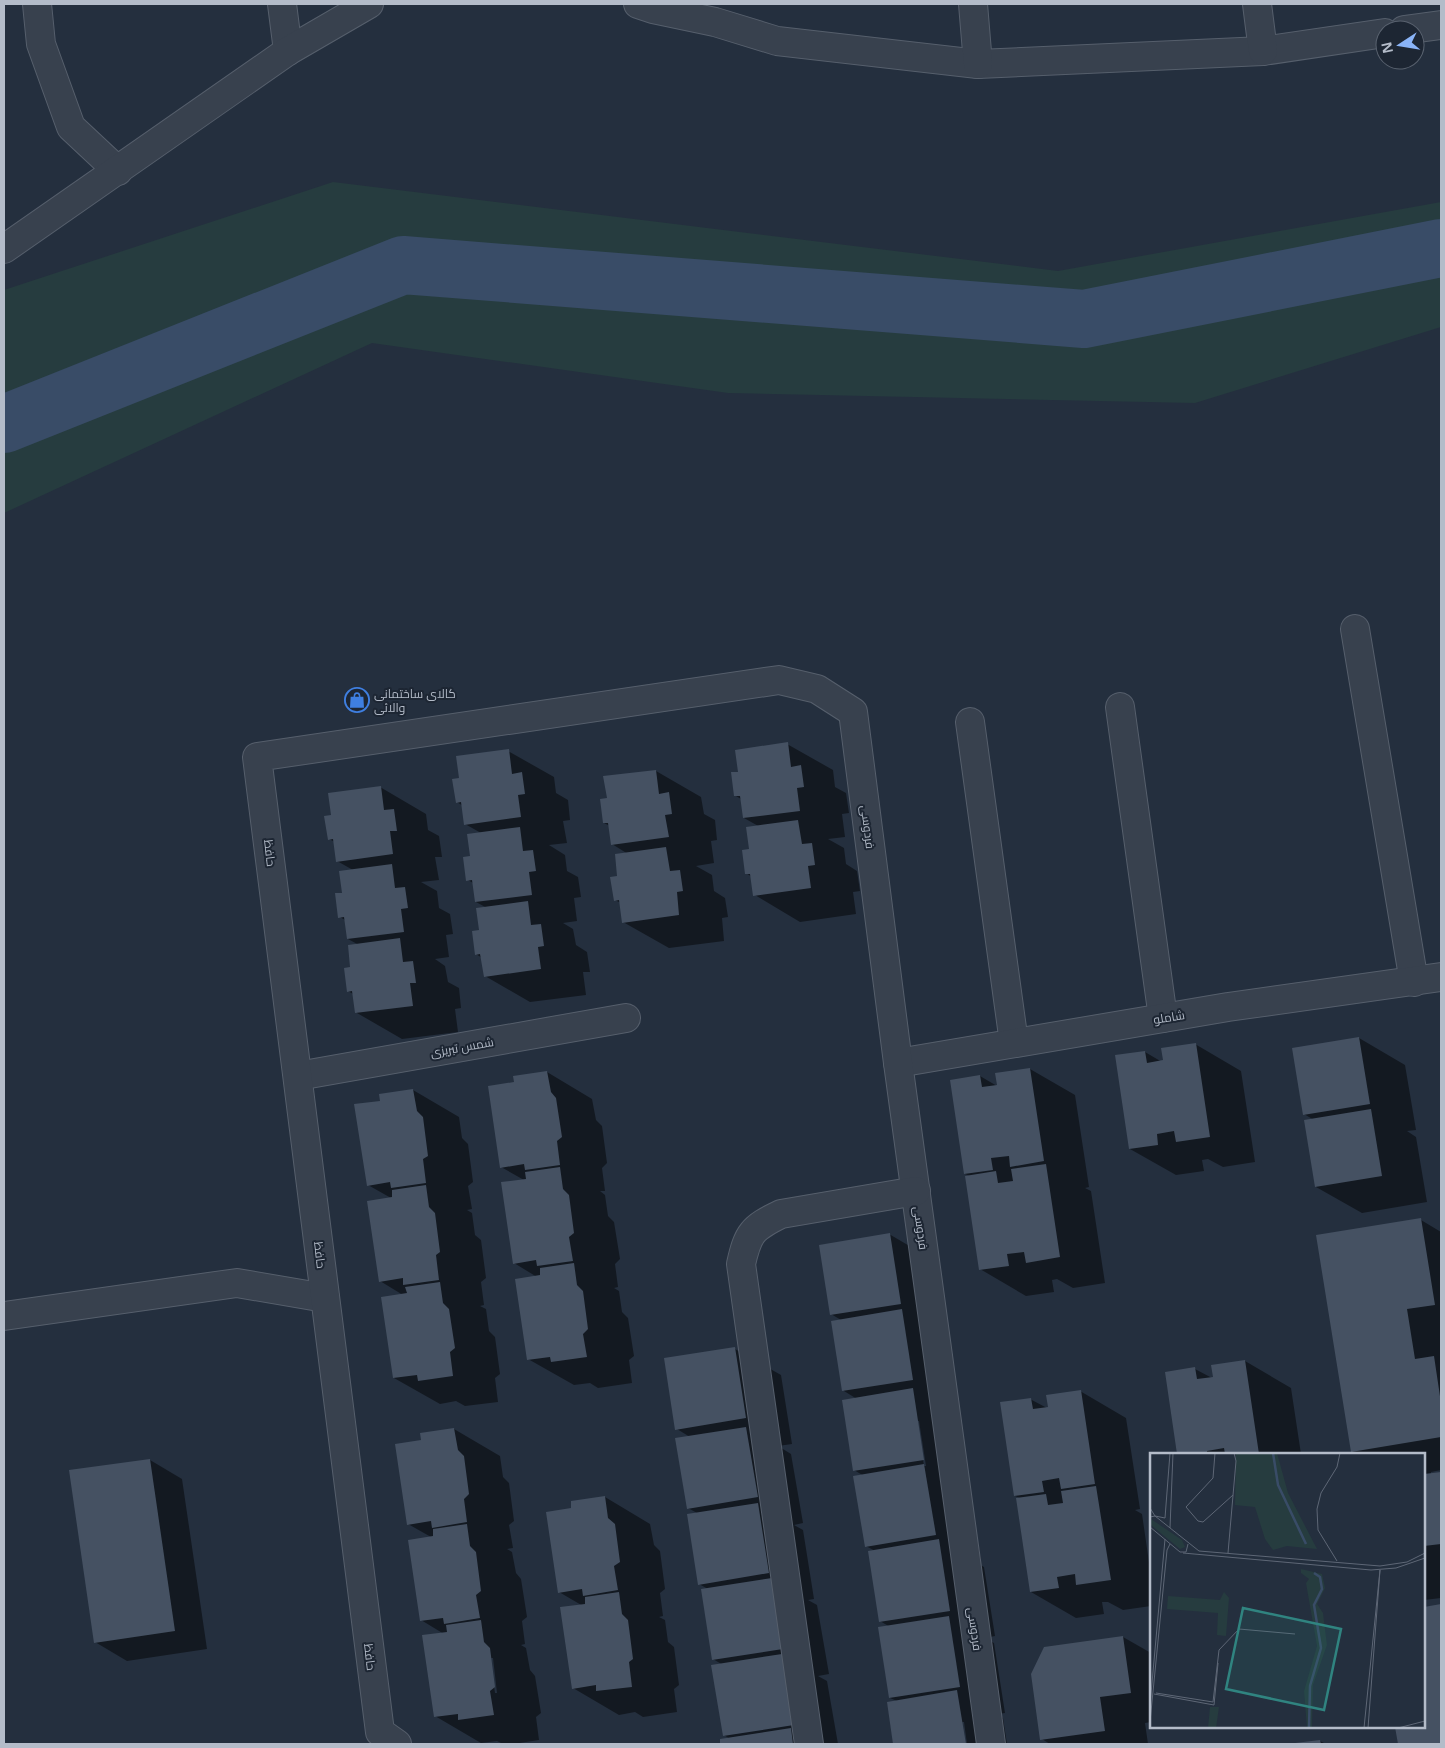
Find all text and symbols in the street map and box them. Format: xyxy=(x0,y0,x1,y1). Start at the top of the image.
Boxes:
north arrow xyxy=(1375,20,1425,70)
text: N xyxy=(1376,40,1397,55)
place label: کالای ساختمانی والائی xyxy=(374,685,456,716)
shop icon: کالای ساختمانی والائی xyxy=(344,687,370,713)
street label: فردوسی xyxy=(857,804,879,850)
street label: حافظ xyxy=(260,839,280,867)
street label: شاملو xyxy=(1152,1006,1186,1028)
street label: شمس تبریزی xyxy=(429,1033,495,1061)
street label: فردوسی xyxy=(910,1205,932,1251)
street label: حافظ xyxy=(310,1241,330,1269)
inset map xyxy=(1150,1453,1425,1728)
street label: فردوسی xyxy=(964,1606,986,1652)
street label: حافظ xyxy=(360,1643,380,1671)

